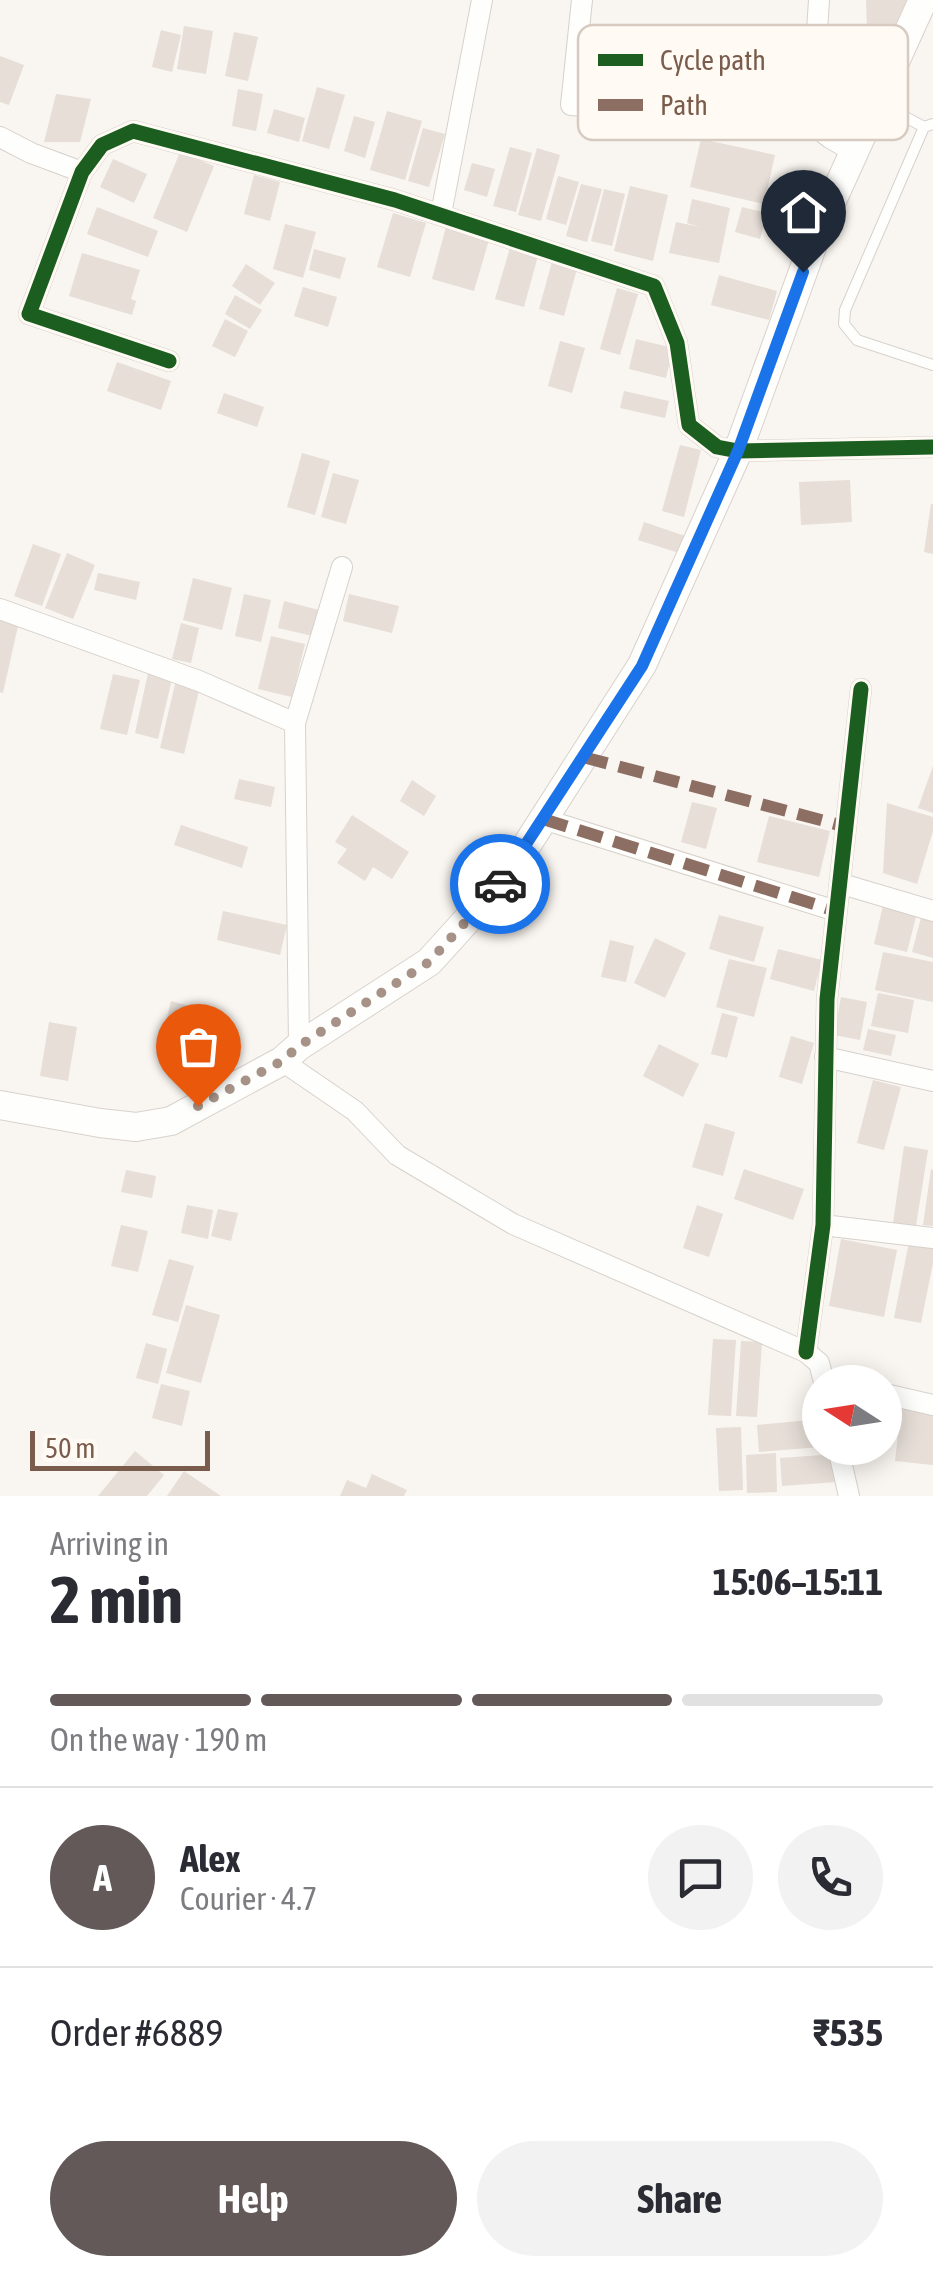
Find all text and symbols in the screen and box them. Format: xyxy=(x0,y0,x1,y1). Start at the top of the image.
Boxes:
legend xyxy=(578,25,908,140)
text: Cycle path xyxy=(660,44,766,76)
text: Path xyxy=(660,89,708,121)
pin xyxy=(761,170,846,273)
icon: home xyxy=(776,185,831,240)
courier xyxy=(450,834,550,934)
icon: car xyxy=(473,857,528,912)
pin xyxy=(156,1004,241,1107)
icon: bag xyxy=(171,1019,226,1074)
north arrow xyxy=(802,1365,902,1465)
map controls xyxy=(802,1365,902,1465)
scale bar xyxy=(30,1426,210,1470)
text: 50 m xyxy=(45,1432,95,1464)
text: Arriving in xyxy=(50,1525,169,1562)
text: 15:06–15:11 xyxy=(713,1560,883,1603)
text: 2 min xyxy=(50,1562,183,1637)
text: On the way · 190 m xyxy=(50,1721,267,1758)
button: chat xyxy=(648,1825,753,1930)
button: phone xyxy=(778,1825,883,1930)
text: Alex xyxy=(180,1837,241,1880)
text: A xyxy=(93,1856,112,1899)
text: Courier · 4.7 xyxy=(180,1880,317,1917)
text: Order #6889 xyxy=(50,2011,223,2054)
text: ₹535 xyxy=(813,2011,883,2054)
button: Help xyxy=(50,2141,457,2256)
button: Share xyxy=(477,2141,883,2256)

